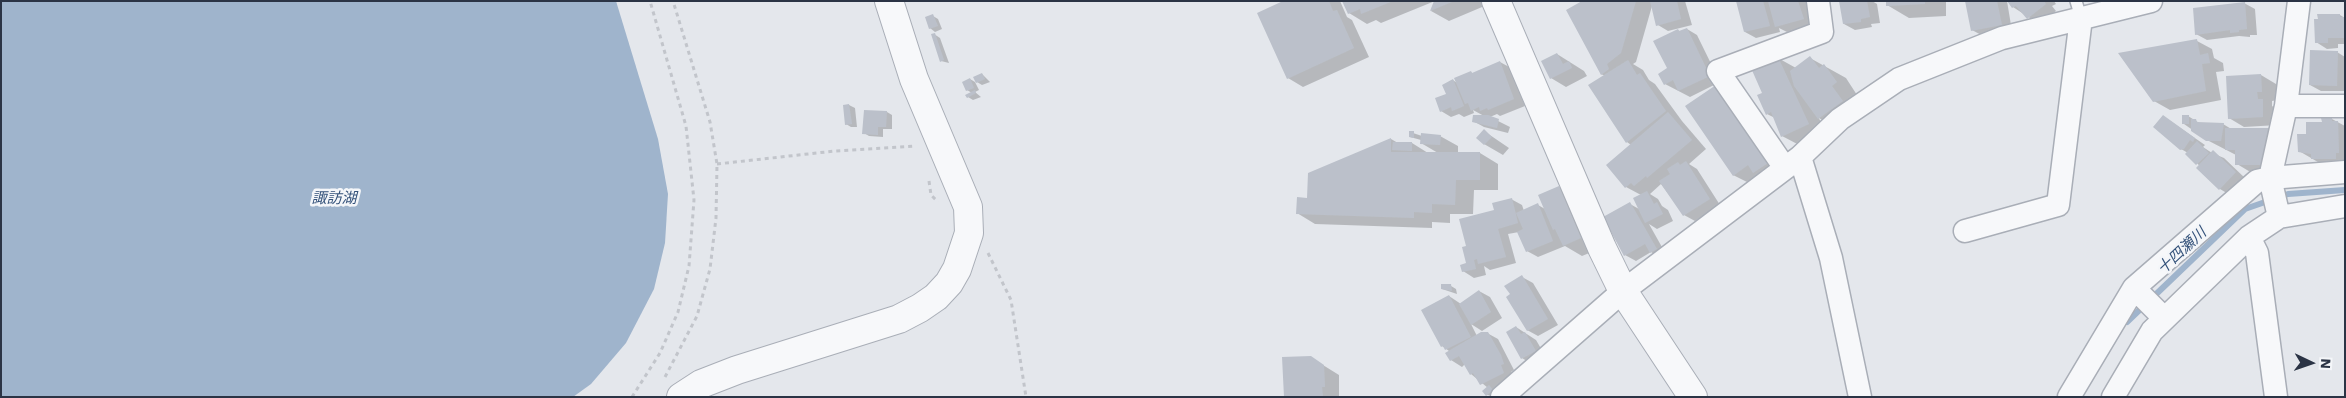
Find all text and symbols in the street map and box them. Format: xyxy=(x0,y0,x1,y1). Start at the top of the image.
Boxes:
water label: 諏訪湖 xyxy=(312,190,356,208)
water label: 十四瀬川 xyxy=(2154,224,2210,278)
north arrow xyxy=(2286,338,2336,388)
text: N xyxy=(2318,358,2334,369)

